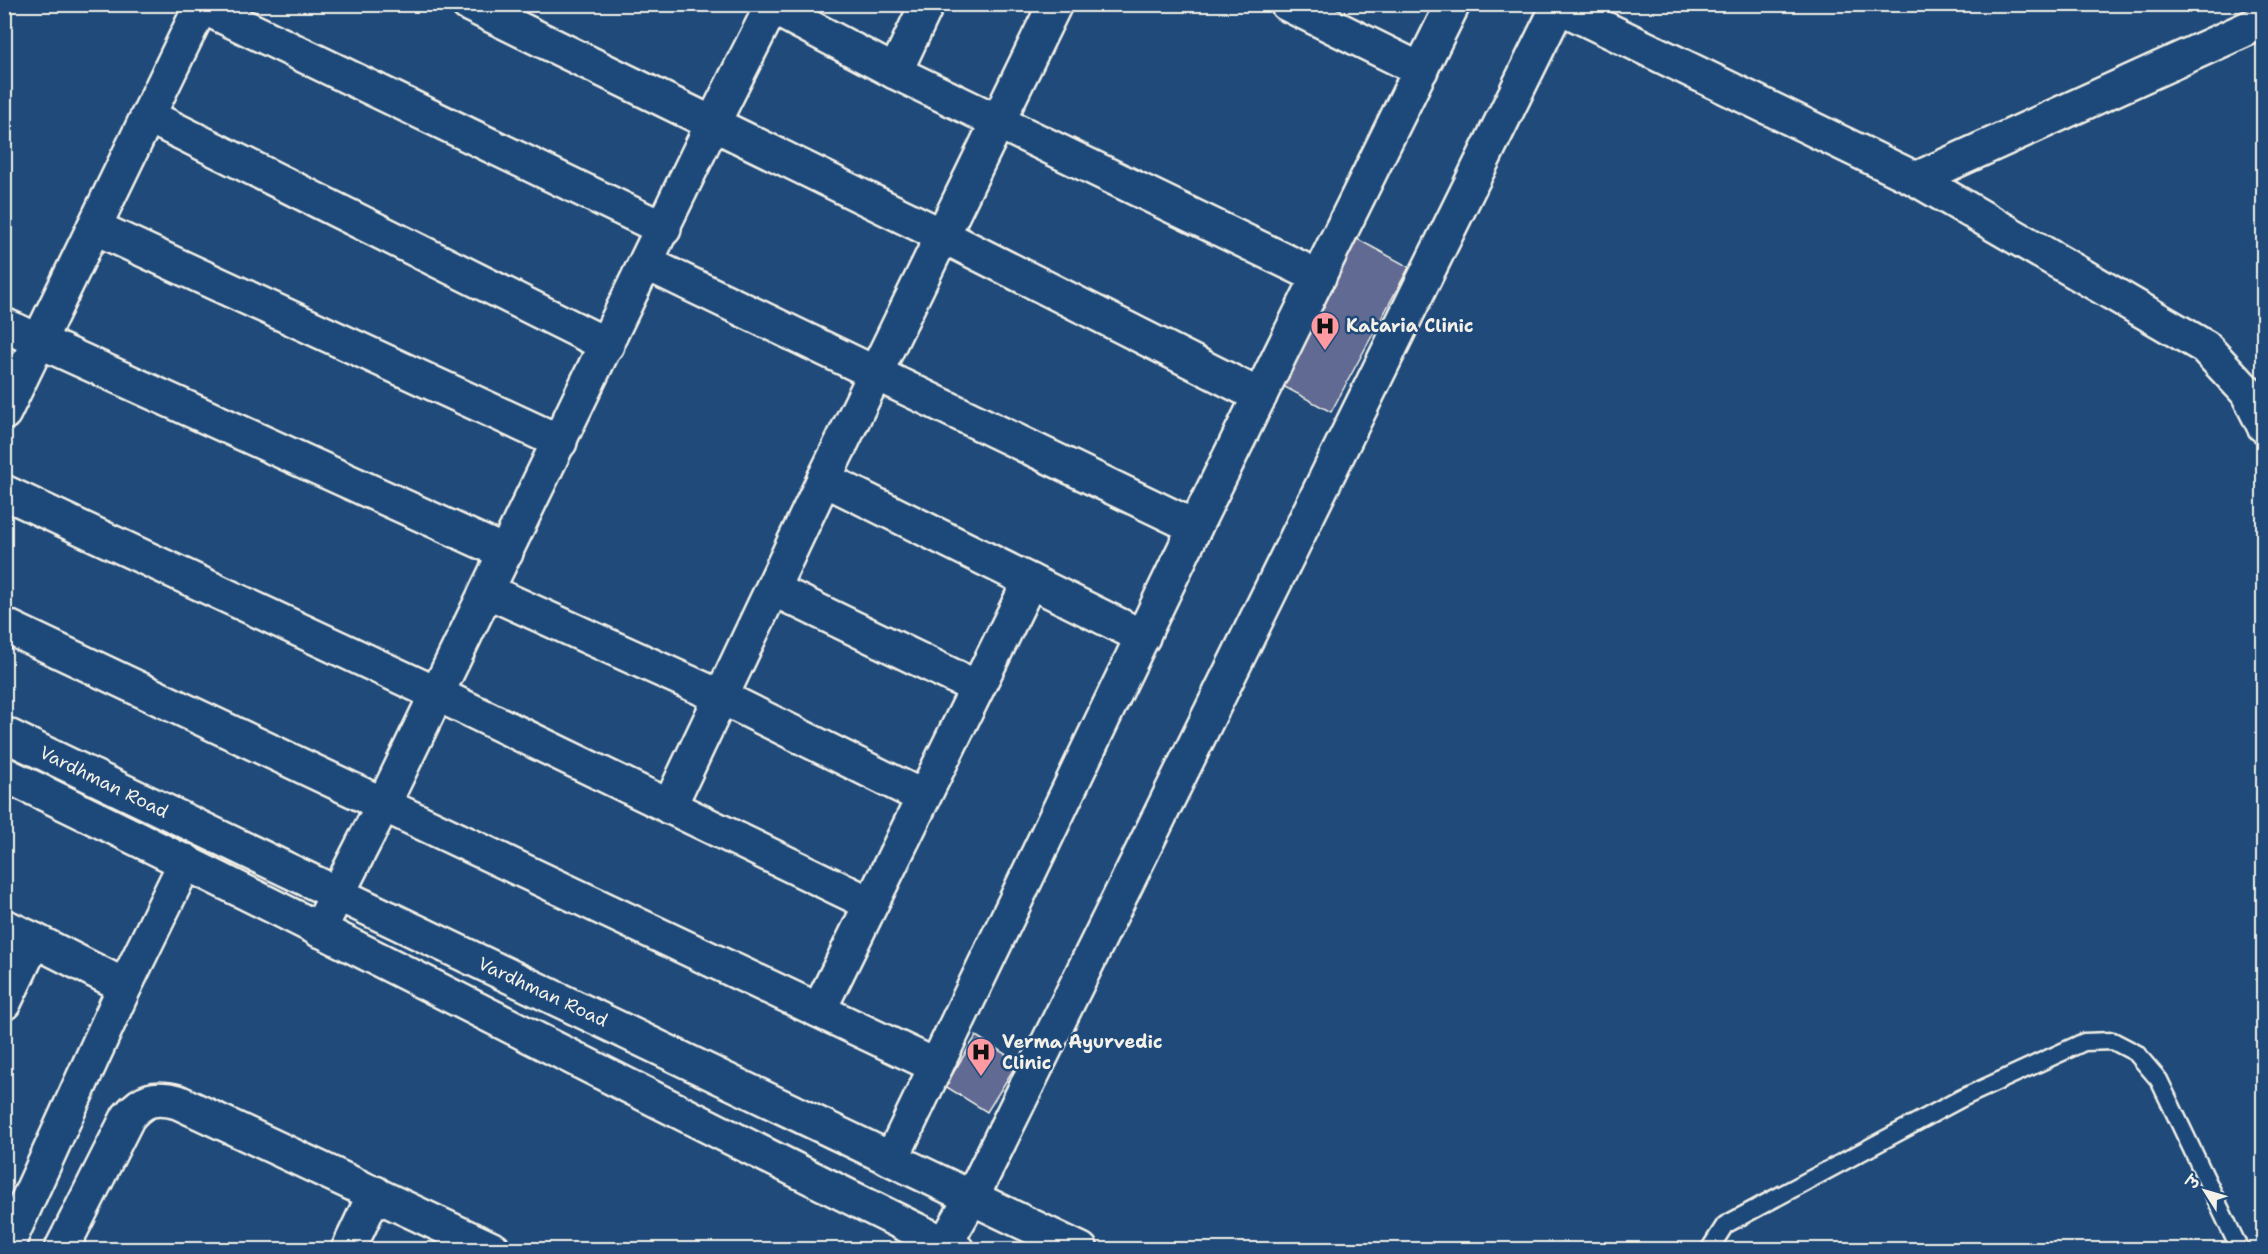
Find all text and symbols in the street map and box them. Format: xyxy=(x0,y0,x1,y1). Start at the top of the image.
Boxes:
hospital icon: Kataria Clinic xyxy=(1309,310,1341,352)
place label: Kataria Clinic xyxy=(1346,314,1474,338)
street label: Vardhman Road xyxy=(36,740,172,824)
street label: Vardhman Road xyxy=(474,951,612,1033)
place label: Verma Ayurvedic Clinic xyxy=(1002,1030,1162,1075)
hospital icon: Verma Ayurvedic Clinic xyxy=(965,1036,997,1078)
north arrow xyxy=(2175,1161,2235,1221)
text: उ xyxy=(2181,1171,2206,1194)

